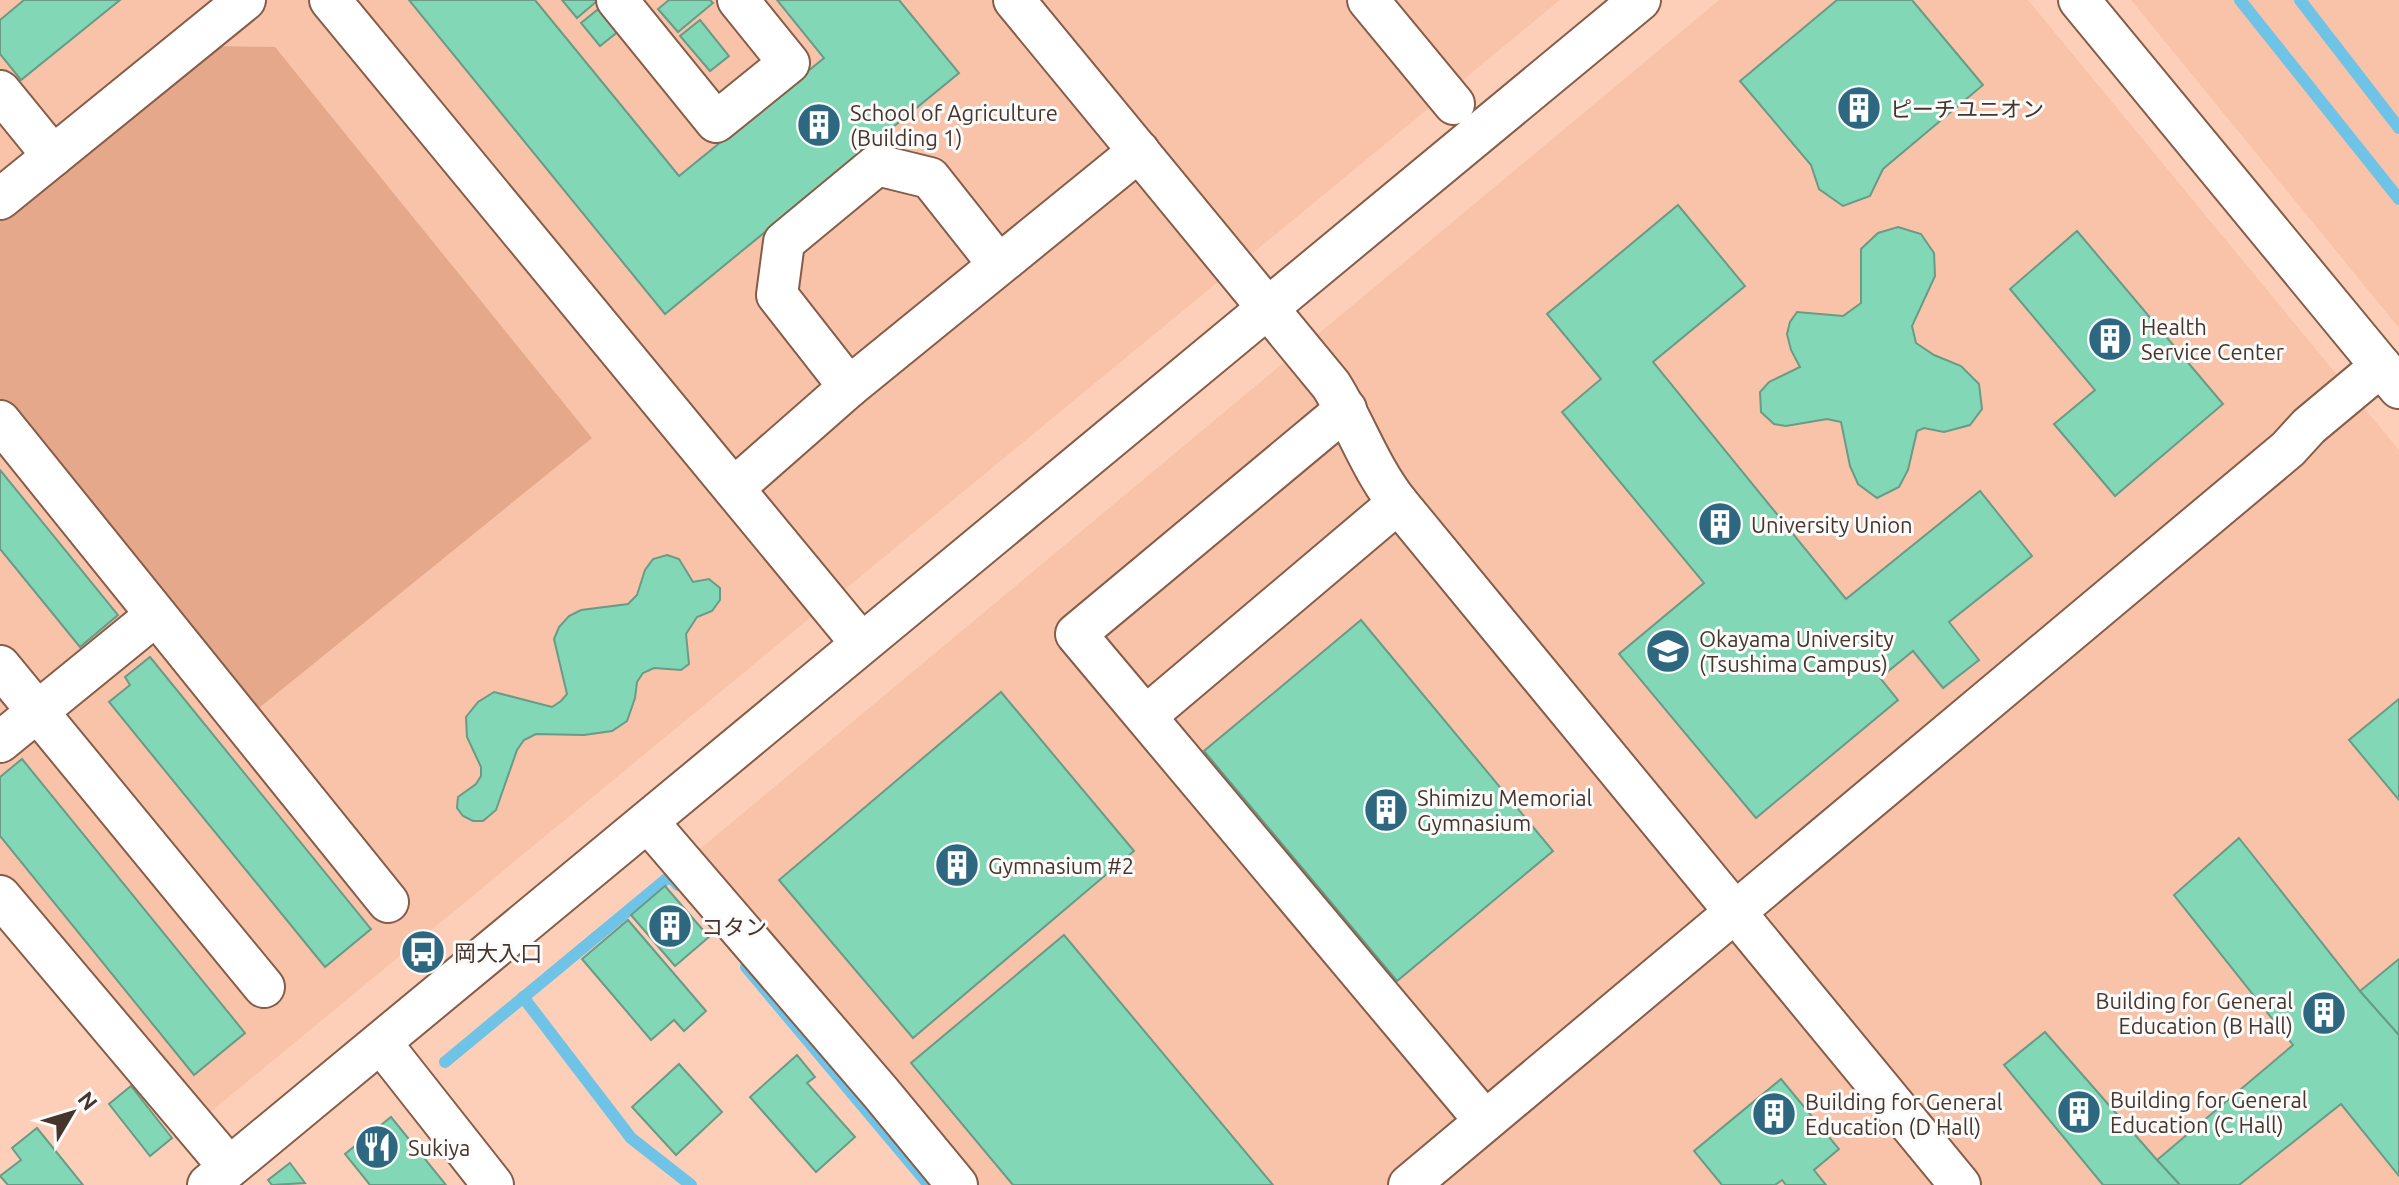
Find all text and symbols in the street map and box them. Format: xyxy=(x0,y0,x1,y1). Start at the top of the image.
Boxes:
building icon: ピーチユニオン xyxy=(1835,84,1883,132)
place label: ピーチユニオン xyxy=(1890,96,2044,121)
place label: School of Agriculture (Building 1) xyxy=(850,100,1058,151)
building icon: School of Agriculture (Building 1) xyxy=(795,101,843,149)
place label: Health Service Center xyxy=(2141,314,2285,364)
building icon: Health Service Center xyxy=(2086,315,2134,363)
building icon: University Union xyxy=(1696,500,1744,548)
place label: University Union xyxy=(1751,512,1913,537)
place label: Okayama University (Tsushima Campus) xyxy=(1699,626,1894,677)
school or university icon: Okayama University (Tsushima Campus) xyxy=(1644,627,1692,675)
place label: Shimizu Memorial Gymnasium xyxy=(1417,785,1593,835)
building icon: Shimizu Memorial Gymnasium xyxy=(1362,786,1410,834)
building icon: Gymnasium #2 xyxy=(933,841,981,889)
place label: Gymnasium #2 xyxy=(988,853,1134,878)
building icon: コタン xyxy=(646,902,694,950)
place label: コタン xyxy=(701,914,767,939)
bus stop icon: 岡大入口 xyxy=(399,928,447,976)
place label: 岡大入口 xyxy=(454,940,542,965)
place label: Building for General Education (B Hall) xyxy=(2095,988,2293,1039)
building icon: Building for General Education (B Hall) xyxy=(2300,989,2348,1037)
north arrow xyxy=(32,1073,112,1153)
text: N xyxy=(73,1086,103,1115)
place label: Building for General Education (C Hall) xyxy=(2110,1087,2308,1138)
building icon: Building for General Education (C Hall) xyxy=(2055,1088,2103,1136)
place label: Building for General Education (D Hall) xyxy=(1805,1089,2003,1140)
building icon: Building for General Education (D Hall) xyxy=(1750,1090,1798,1138)
restaurant icon: Sukiya xyxy=(353,1123,401,1171)
place label: Sukiya xyxy=(408,1135,470,1160)

